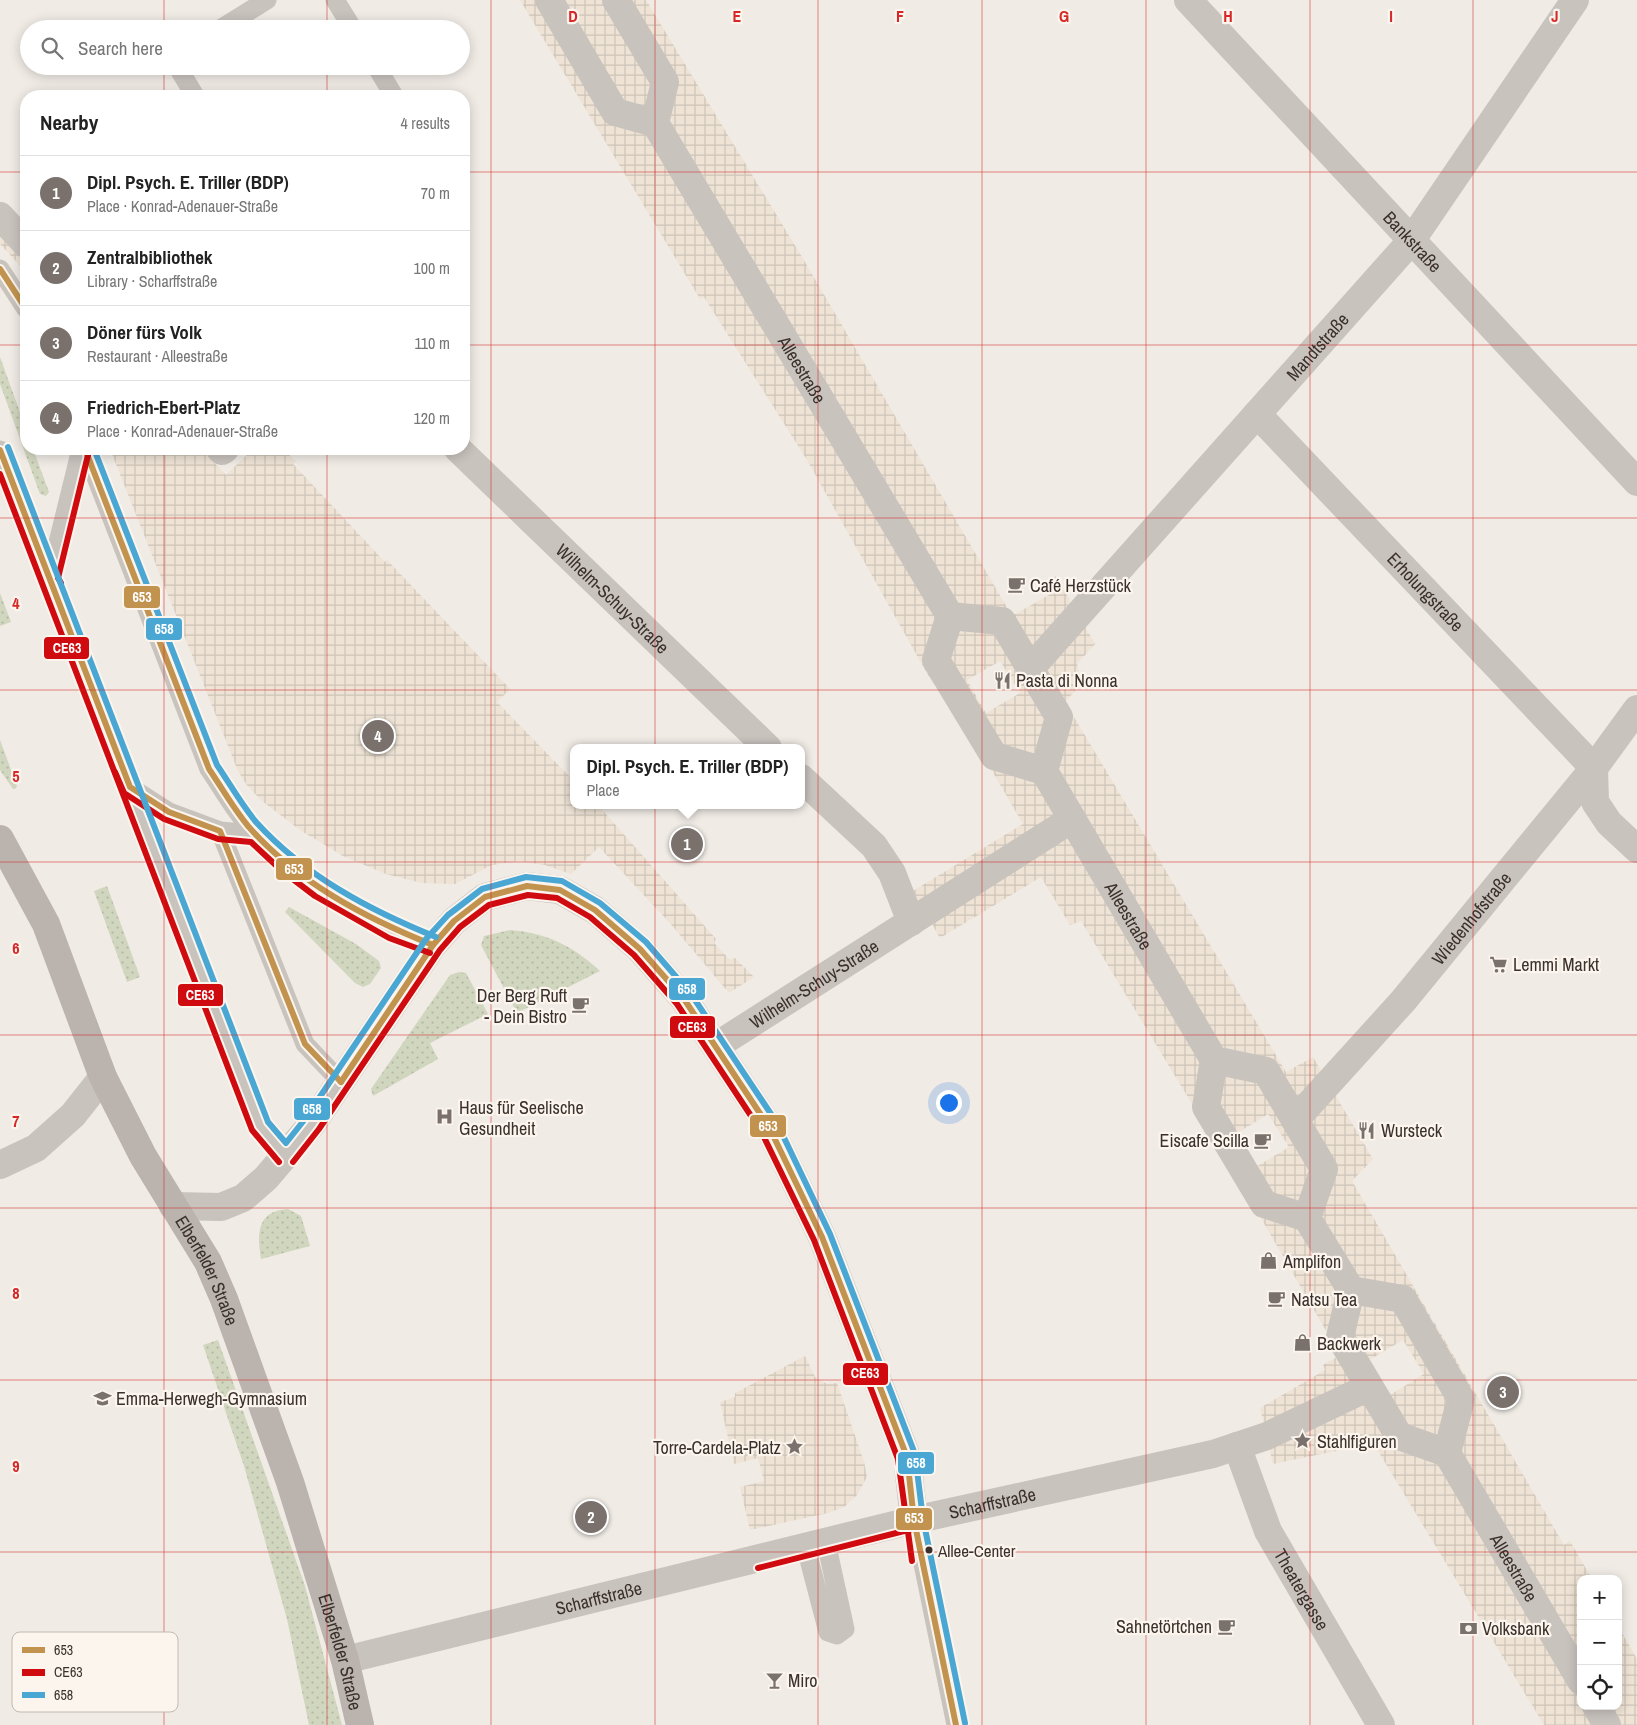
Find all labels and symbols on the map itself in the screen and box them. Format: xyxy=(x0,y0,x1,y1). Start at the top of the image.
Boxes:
text: D xyxy=(568,5,578,27)
text: E xyxy=(733,5,742,27)
text: F xyxy=(896,5,904,27)
text: G xyxy=(1059,5,1069,27)
text: H xyxy=(1223,5,1233,27)
text: I xyxy=(1389,5,1393,27)
text: J xyxy=(1551,5,1559,27)
street label: Bankstraße xyxy=(1378,205,1448,278)
street label: Mandtstraße xyxy=(1280,307,1354,386)
street label: Alleestraße xyxy=(772,330,832,408)
street label: Wilhelm-Schuy-Straße xyxy=(551,538,675,659)
street label: Erholungstraße xyxy=(1382,546,1470,637)
place label: Café Herzstück xyxy=(1030,573,1132,598)
cafe icon: Café Herzstück xyxy=(1006,575,1026,595)
line badge: 653 xyxy=(123,585,161,609)
text: 653 xyxy=(132,588,152,606)
text: 4 xyxy=(12,592,20,614)
line badge: 658 xyxy=(145,617,183,641)
text: 658 xyxy=(154,620,174,638)
line badge: CE63 xyxy=(43,636,90,660)
text: CE63 xyxy=(53,639,81,657)
place label: Pasta di Nonna xyxy=(1016,668,1118,693)
restaurant icon: Pasta di Nonna xyxy=(992,670,1012,690)
pin: 4 xyxy=(362,717,394,755)
text: 5 xyxy=(12,765,20,787)
pin: 1 xyxy=(671,825,703,863)
line badge: 653 xyxy=(275,857,313,881)
text: 653 xyxy=(284,860,304,878)
street label: Wiedenhofstraße xyxy=(1425,866,1517,970)
street label: Alleestraße xyxy=(1099,876,1159,954)
street label: Wilhelm-Schuy-Straße xyxy=(744,933,883,1034)
text: 6 xyxy=(12,937,20,959)
place label: Lemmi Markt xyxy=(1513,952,1599,977)
supermarket icon: Lemmi Markt xyxy=(1489,954,1509,974)
line badge: 658 xyxy=(668,977,706,1001)
text: 658 xyxy=(677,980,697,998)
line badge: CE63 xyxy=(177,983,224,1007)
place label: Der Berg Ruft - Dein Bistro xyxy=(477,983,567,1029)
text: CE63 xyxy=(186,986,214,1004)
cafe icon: Der Berg Ruft - Dein Bistro xyxy=(571,995,591,1015)
line badge: CE63 xyxy=(669,1015,716,1039)
text: CE63 xyxy=(678,1018,706,1036)
your location xyxy=(936,1090,962,1116)
place label: Haus für Seelische Gesundheit xyxy=(459,1095,584,1141)
line badge: 658 xyxy=(293,1097,331,1121)
text: 658 xyxy=(302,1100,322,1118)
hospital icon: Haus für Seelische Gesundheit xyxy=(435,1107,455,1127)
text: 7 xyxy=(12,1110,20,1132)
line badge: 653 xyxy=(749,1114,787,1138)
text: 653 xyxy=(758,1117,778,1135)
place label: Wursteck xyxy=(1381,1118,1443,1143)
restaurant icon: Wursteck xyxy=(1357,1120,1377,1140)
place label: Eiscafe Scilla xyxy=(1160,1128,1249,1153)
cafe icon: Eiscafe Scilla xyxy=(1253,1130,1273,1150)
street label: Elberfelder Straße xyxy=(170,1210,245,1328)
place label: Amplifon xyxy=(1282,1249,1341,1274)
shop icon: Amplifon xyxy=(1259,1251,1279,1271)
text: 8 xyxy=(12,1282,20,1304)
place label: Natsu Tea xyxy=(1291,1287,1357,1312)
cafe icon: Natsu Tea xyxy=(1267,1289,1287,1309)
place label: Backwerk xyxy=(1317,1331,1382,1356)
shop icon: Backwerk xyxy=(1293,1333,1313,1353)
line badge: CE63 xyxy=(842,1362,889,1386)
text: CE63 xyxy=(851,1364,879,1382)
pin: 3 xyxy=(1487,1373,1519,1411)
place label: Emma-Herwegh-Gymnasium xyxy=(116,1386,307,1411)
school or university icon: Emma-Herwegh-Gymnasium xyxy=(92,1388,112,1408)
place label: Stahlfiguren xyxy=(1317,1429,1397,1454)
place icon: Stahlfiguren xyxy=(1293,1431,1313,1451)
place label: Torre-Cardela-Platz xyxy=(653,1435,781,1460)
place icon: Torre-Cardela-Platz xyxy=(785,1437,805,1457)
line badge: 658 xyxy=(897,1451,935,1475)
text: 658 xyxy=(906,1454,926,1472)
text: 9 xyxy=(12,1455,20,1477)
street label: Scharffstraße xyxy=(946,1481,1038,1524)
pin: 2 xyxy=(575,1498,607,1536)
line badge: 653 xyxy=(895,1507,933,1531)
text: 653 xyxy=(904,1509,924,1527)
street label: Alleestraße xyxy=(1484,1528,1544,1606)
place label: Allee-Center xyxy=(937,1539,1016,1562)
street label: Theatergasse xyxy=(1268,1544,1336,1635)
marker: Allee-Center xyxy=(924,1545,934,1555)
street label: Scharffstraße xyxy=(553,1575,644,1620)
street label: Elberfelder Straße xyxy=(313,1590,369,1713)
place label: Sahnetörtchen xyxy=(1116,1614,1212,1639)
cafe icon: Sahnetörtchen xyxy=(1216,1616,1236,1636)
place label: Volksbank xyxy=(1482,1616,1550,1641)
bank icon: Volksbank xyxy=(1458,1618,1478,1638)
legend xyxy=(12,1632,178,1712)
text: 653 xyxy=(54,1641,73,1659)
text: CE63 xyxy=(54,1663,83,1681)
place label: Miro xyxy=(788,1668,818,1693)
bar icon: Miro xyxy=(764,1670,784,1690)
text: 658 xyxy=(54,1686,73,1704)

